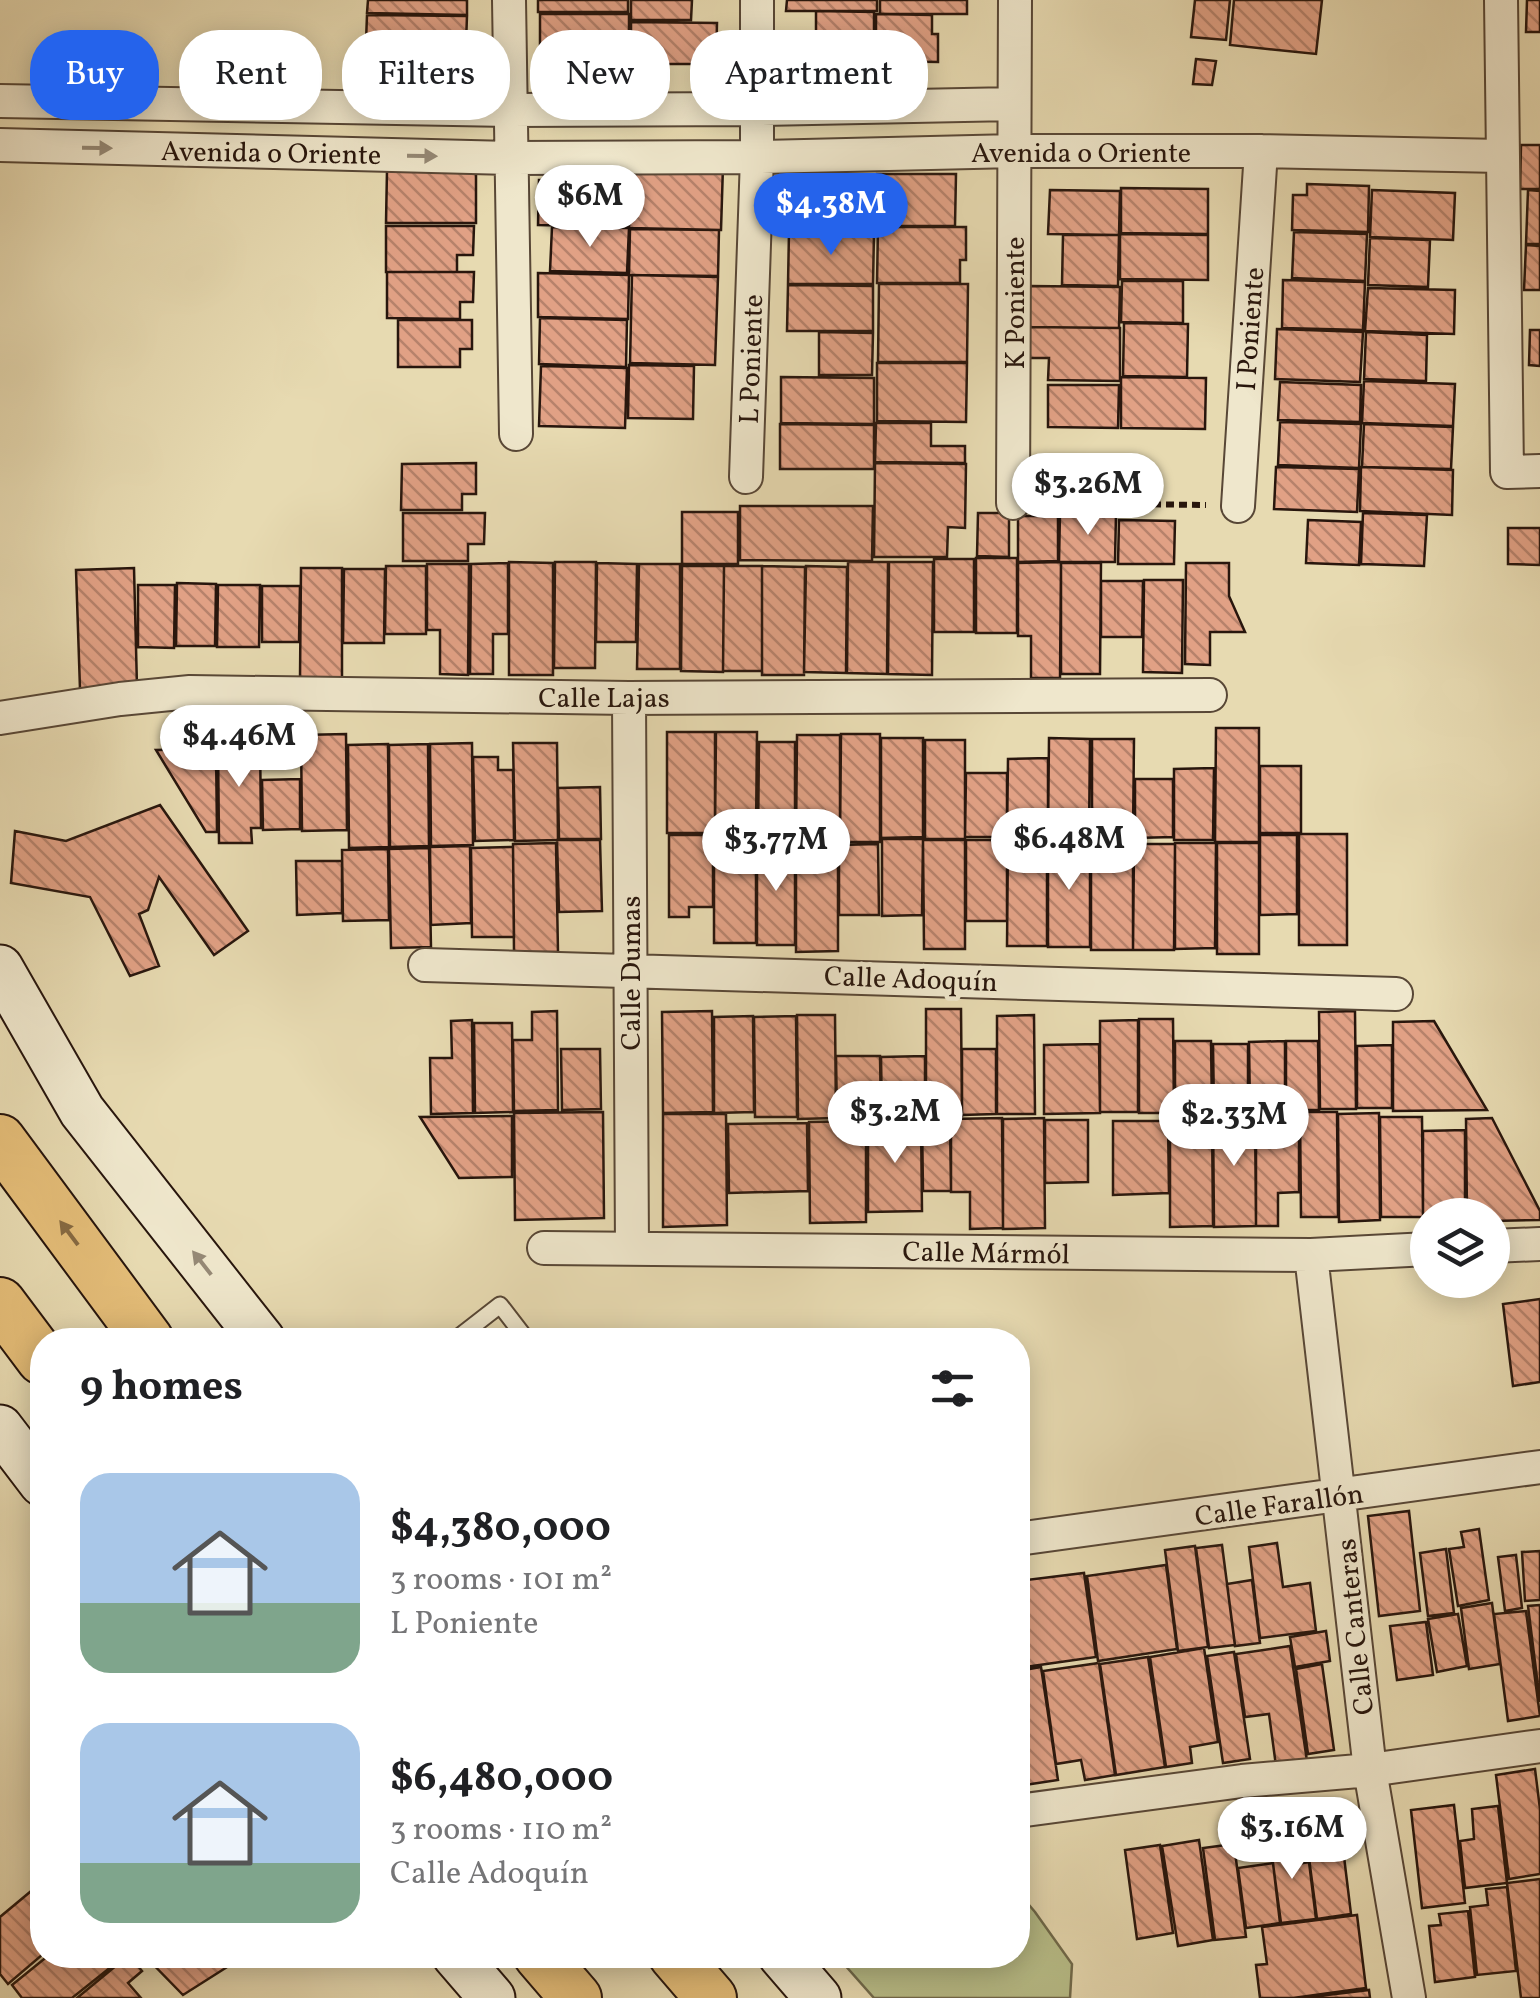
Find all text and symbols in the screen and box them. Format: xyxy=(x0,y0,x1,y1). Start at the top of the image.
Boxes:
chip: Buy xyxy=(30,30,159,120)
chip: Rent xyxy=(179,30,322,120)
chip: Filters xyxy=(342,30,510,120)
chip: New xyxy=(530,30,670,120)
chip: Apartment xyxy=(690,30,928,120)
street label: Avenida o Oriente xyxy=(161,133,381,176)
street label: Avenida o Oriente xyxy=(971,135,1191,174)
one-way arrow xyxy=(82,140,114,156)
one-way arrow xyxy=(407,149,439,165)
pin: $6M xyxy=(542,165,638,250)
pin: $4.38M xyxy=(750,173,912,258)
text: $6M xyxy=(557,175,623,219)
text: $4.38M xyxy=(776,183,886,227)
street label: K Poniente xyxy=(997,236,1036,370)
street label: I Poniente xyxy=(1228,266,1275,392)
street label: L Poniente xyxy=(731,294,774,425)
pin: $3.26M xyxy=(1007,453,1169,538)
text: $3.26M xyxy=(1034,463,1142,507)
street label: Calle Lajas xyxy=(538,680,670,719)
pin: $4.46M xyxy=(158,705,320,790)
text: $4.46M xyxy=(182,715,296,759)
pin: $6.48M xyxy=(988,808,1150,893)
pin: $3.77M xyxy=(695,809,857,894)
text: $6.48M xyxy=(1013,818,1125,862)
text: $3.77M xyxy=(724,819,828,863)
street label: Calle Dumas xyxy=(613,896,652,1050)
street label: Calle Adoquín xyxy=(823,958,999,1003)
pin: $3.2M xyxy=(825,1081,965,1166)
pin: $2.33M xyxy=(1153,1084,1315,1169)
text: $3.2M xyxy=(850,1091,940,1135)
text: $2.33M xyxy=(1181,1094,1287,1138)
map controls xyxy=(1410,1198,1510,1298)
button: layers xyxy=(1410,1198,1510,1298)
one-way arrow xyxy=(60,1220,79,1247)
street label: Calle Mármól xyxy=(902,1234,1070,1275)
one-way arrow xyxy=(191,1251,212,1277)
text: 9 homes xyxy=(80,1359,243,1418)
icon: filters xyxy=(925,1361,980,1416)
street label: Calle Farallón xyxy=(1192,1475,1366,1538)
text: $4,380,000 xyxy=(390,1500,611,1559)
icon: home xyxy=(160,1513,280,1633)
street label: Calle Canteras xyxy=(1328,1537,1385,1717)
text: 3 rooms · 101 m² xyxy=(390,1559,612,1603)
text: L Poniente xyxy=(390,1603,538,1647)
text: $6,480,000 xyxy=(390,1750,613,1809)
icon: home xyxy=(160,1763,280,1883)
pin: $3.16M xyxy=(1211,1797,1373,1882)
text: $3.16M xyxy=(1240,1807,1344,1851)
text: 3 rooms · 110 m² xyxy=(390,1809,612,1853)
text: Calle Adoquín xyxy=(390,1853,589,1897)

